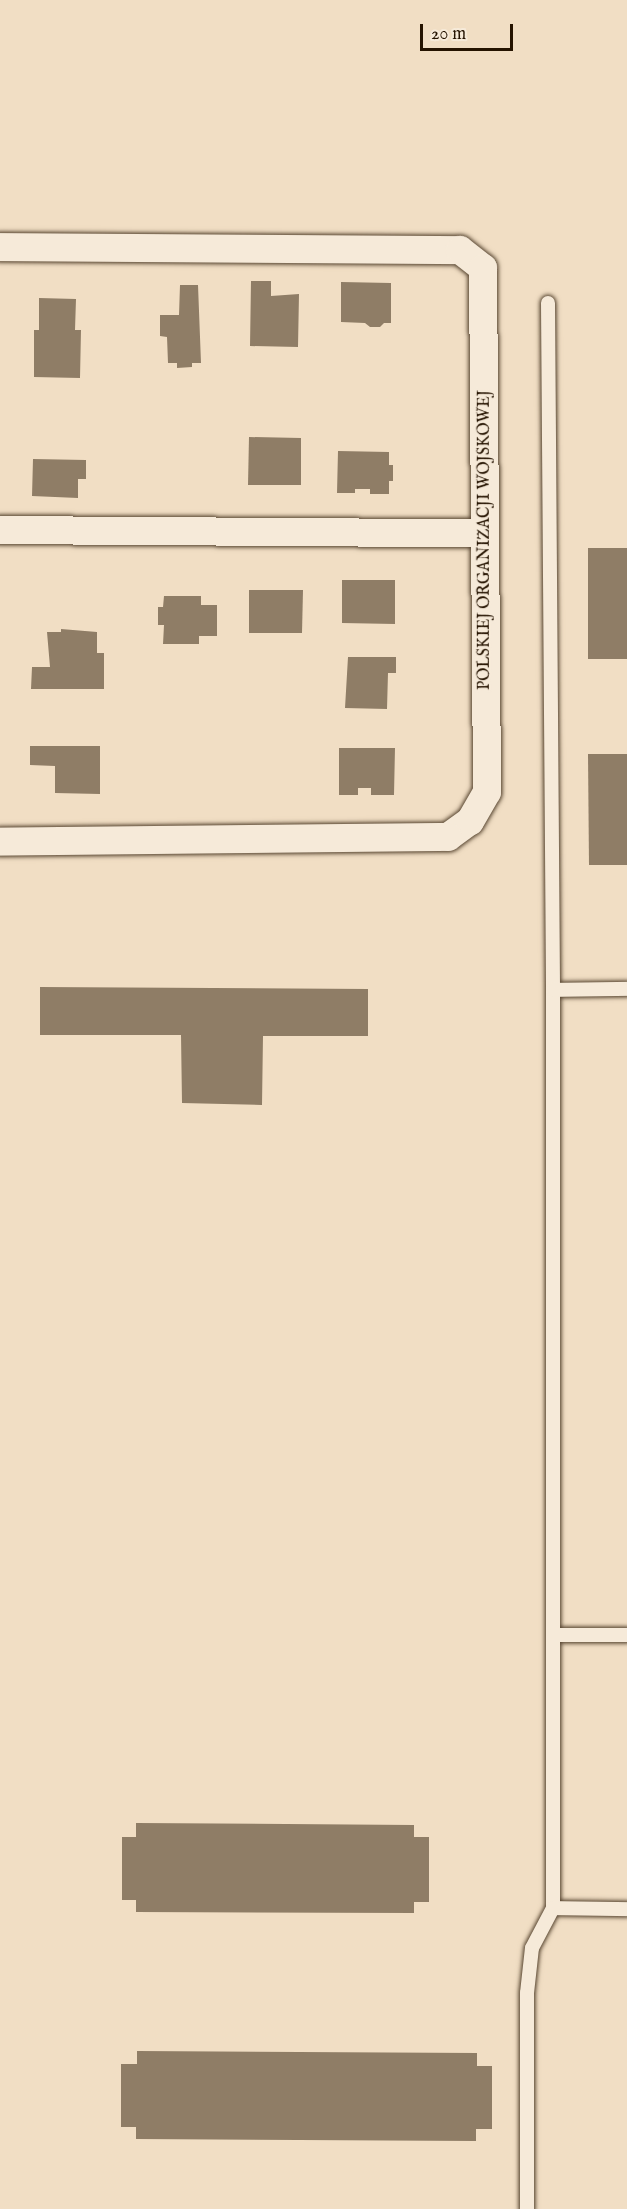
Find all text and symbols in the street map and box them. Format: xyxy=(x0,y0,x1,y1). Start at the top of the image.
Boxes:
scale bar xyxy=(423,12,516,50)
text: 20 m xyxy=(431,23,466,46)
street label: POLSKIEJ ORGANIZACJI WOJSKOWEJ xyxy=(475,390,495,690)

